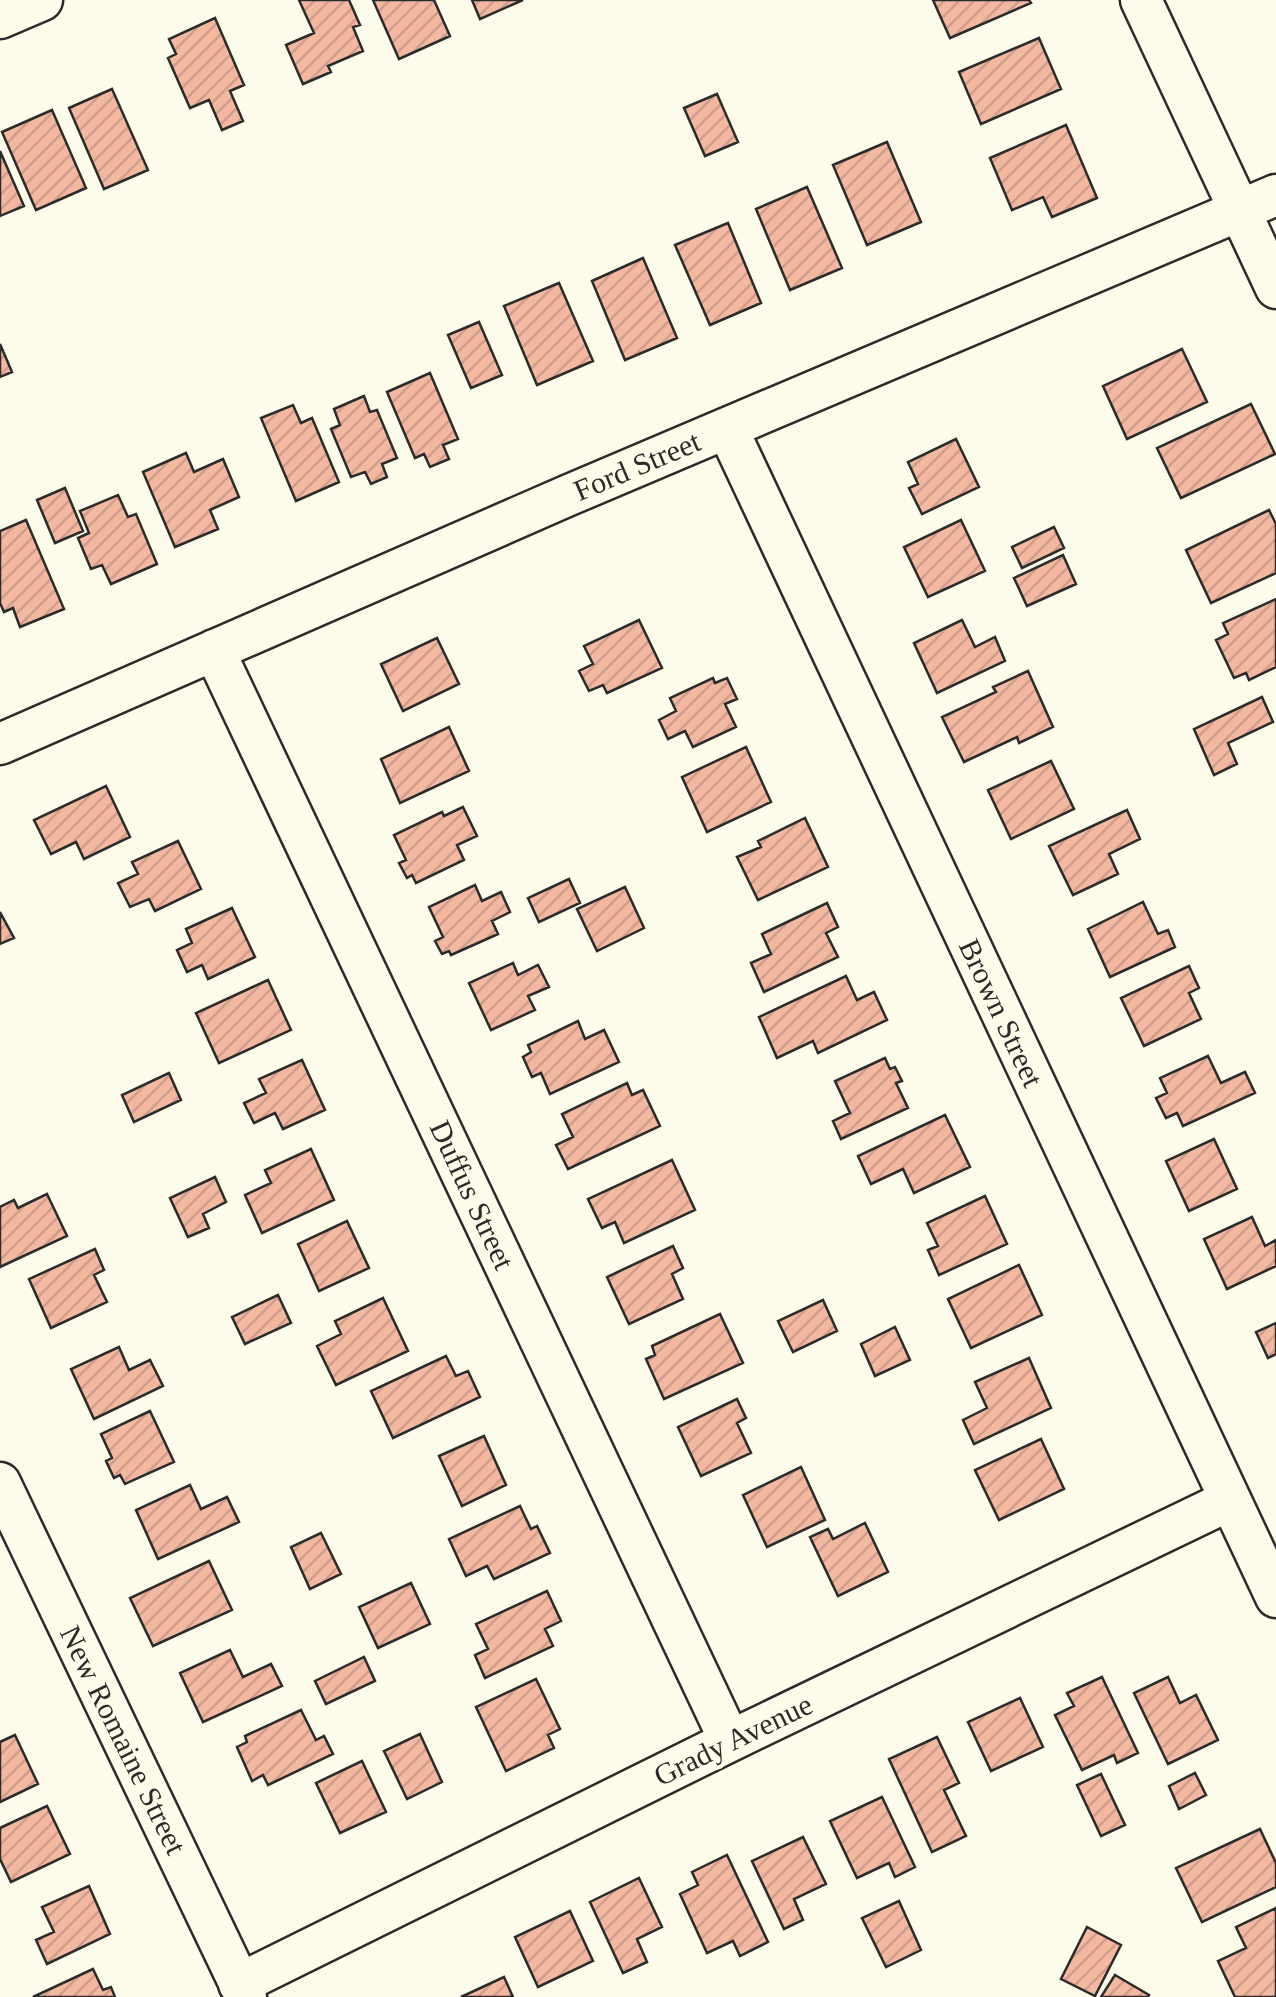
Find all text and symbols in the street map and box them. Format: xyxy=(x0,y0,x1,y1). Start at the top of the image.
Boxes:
street label: Ford Street xyxy=(569,424,706,507)
street label: Brown Street xyxy=(953,934,1050,1092)
street label: Duffus Street xyxy=(424,1115,522,1275)
street label: New Romaine Street xyxy=(54,1620,193,1860)
street label: Grady Avenue xyxy=(648,1687,817,1792)

